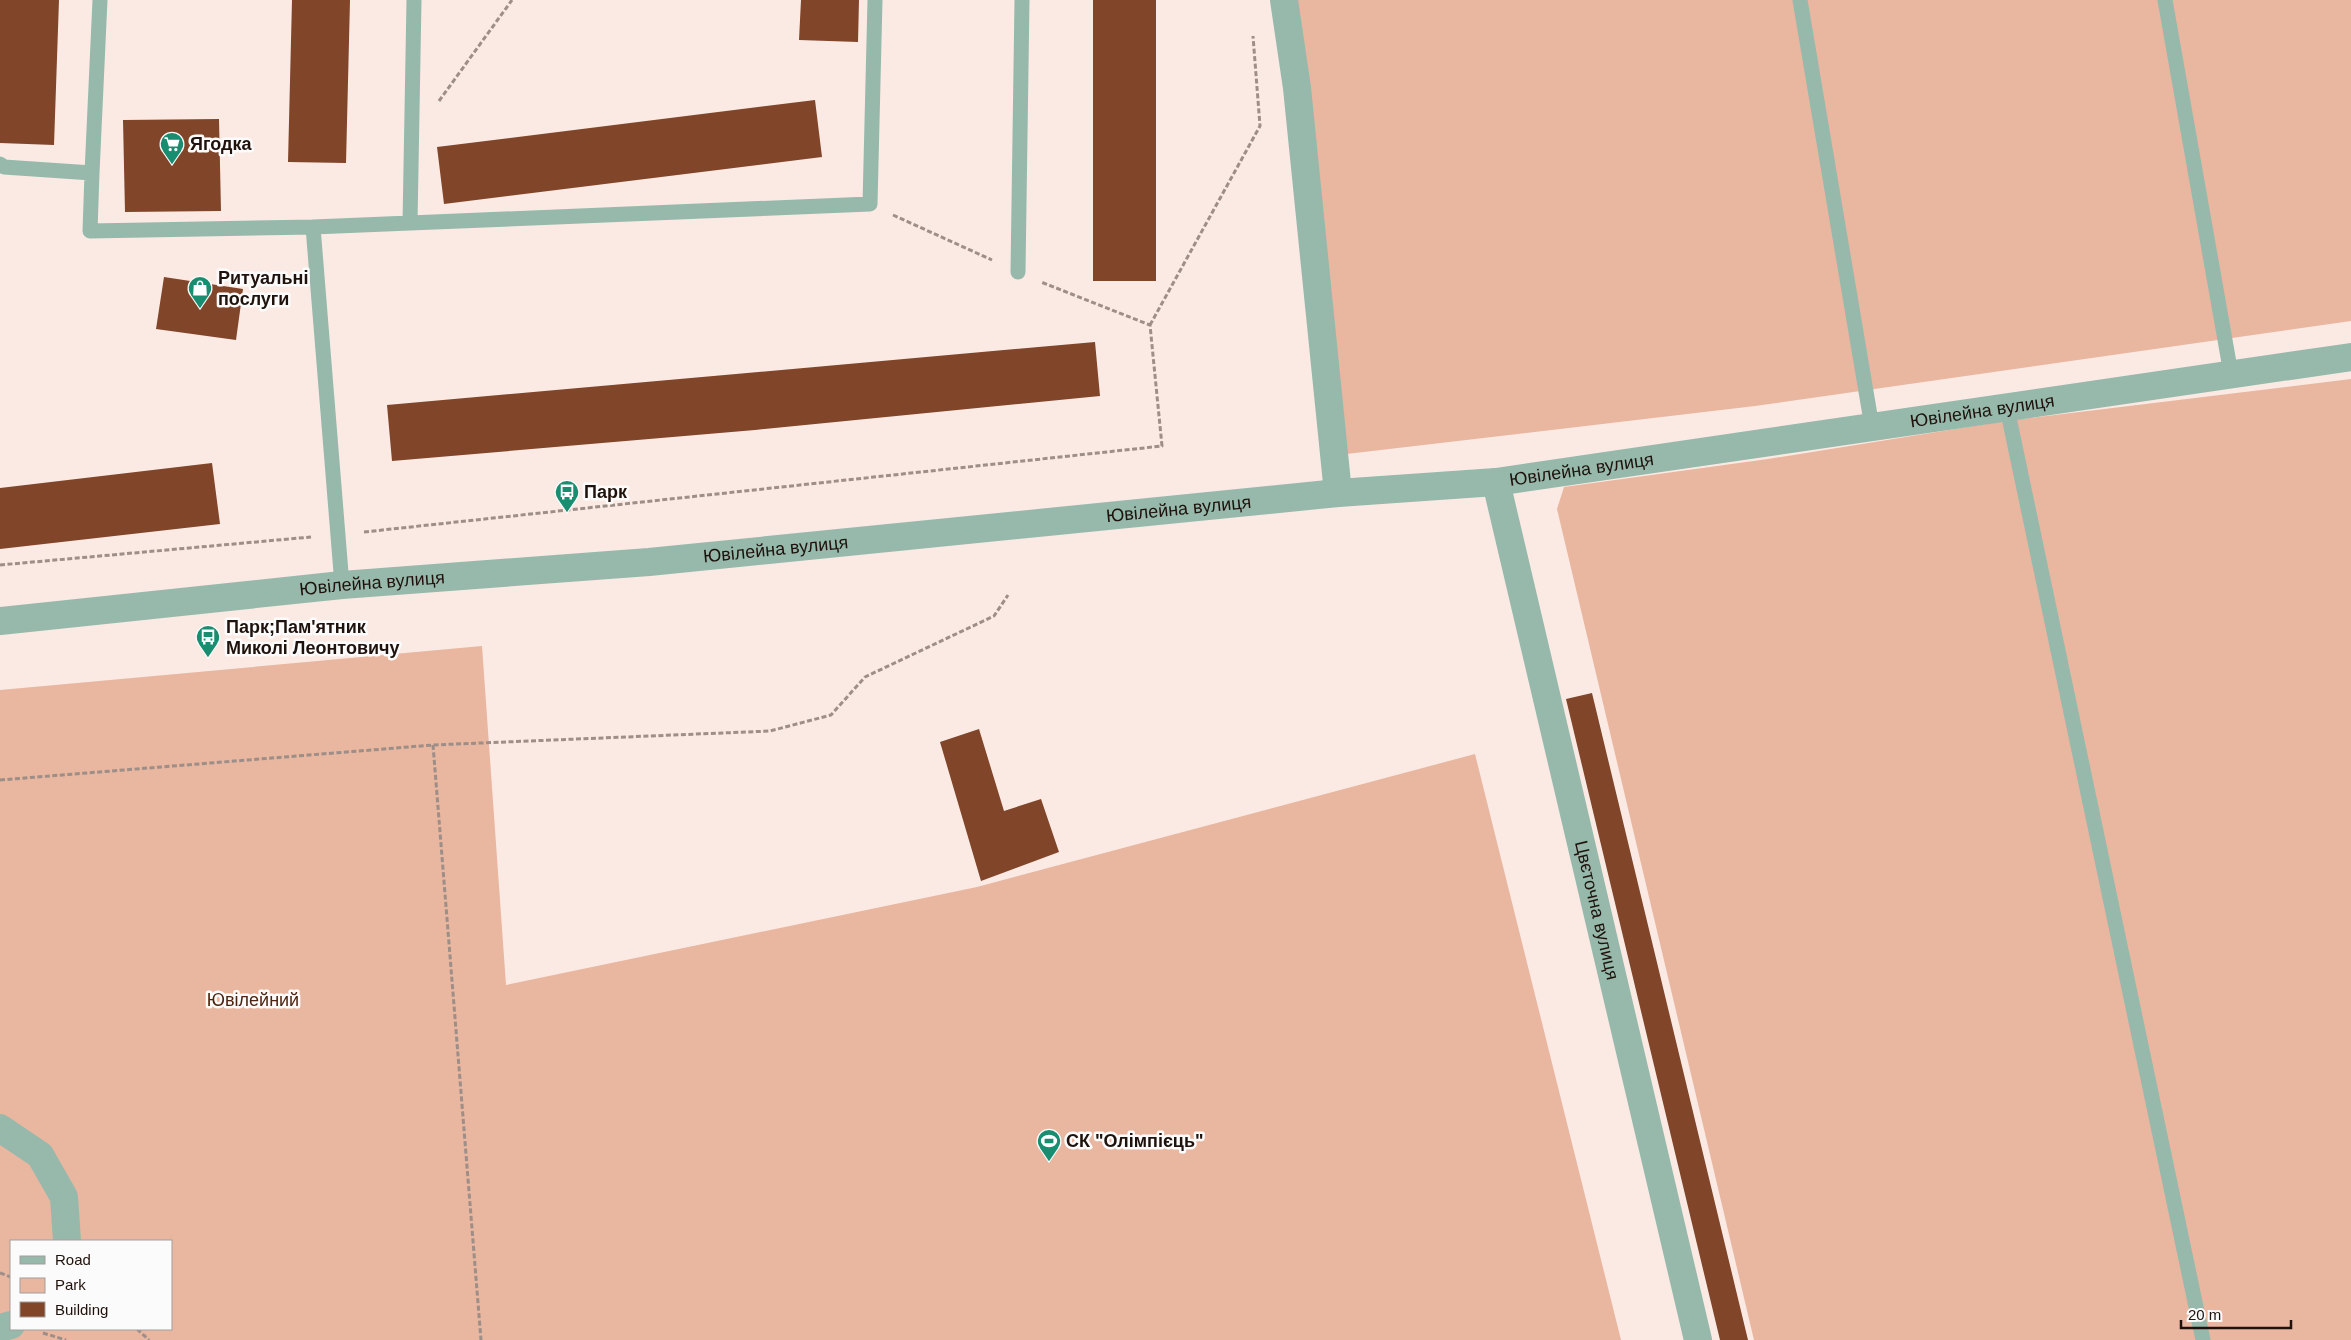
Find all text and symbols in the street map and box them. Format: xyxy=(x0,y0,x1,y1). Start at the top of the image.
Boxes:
supermarket icon: Ягодка xyxy=(159,131,185,165)
place label: Ягодка xyxy=(190,134,252,154)
place label: Ритуальні послуги xyxy=(218,268,309,309)
shop icon: Ритуальні послуги xyxy=(187,275,213,309)
street label: Ювілейна вулиця xyxy=(1909,390,2056,431)
street label: Ювілейна вулиця xyxy=(1508,449,1655,490)
bus stop icon: Парк xyxy=(554,479,580,513)
place label: Парк xyxy=(584,482,628,502)
street label: Ювілейна вулиця xyxy=(1105,492,1252,526)
street label: Ювілейна вулиця xyxy=(702,532,849,567)
street label: Ювілейна вулиця xyxy=(298,567,445,599)
place label: Парк;Пам'ятник Миколі Леонтовичу xyxy=(226,617,400,658)
bus stop icon: Парк;Пам'ятник Миколі Леонтовичу xyxy=(195,624,221,658)
street label: Цвєточна вулиця xyxy=(1571,839,1623,982)
park label: Ювілейний xyxy=(207,990,299,1010)
sports icon: СК "Олімпієць" xyxy=(1036,1128,1062,1162)
place label: СК "Олімпієць" xyxy=(1066,1131,1204,1151)
legend xyxy=(10,1240,172,1330)
text: Road xyxy=(55,1251,91,1268)
text: Park xyxy=(55,1276,86,1293)
scale bar xyxy=(2181,1298,2291,1330)
text: Building xyxy=(55,1301,108,1318)
text: 20 m xyxy=(2188,1306,2221,1323)

